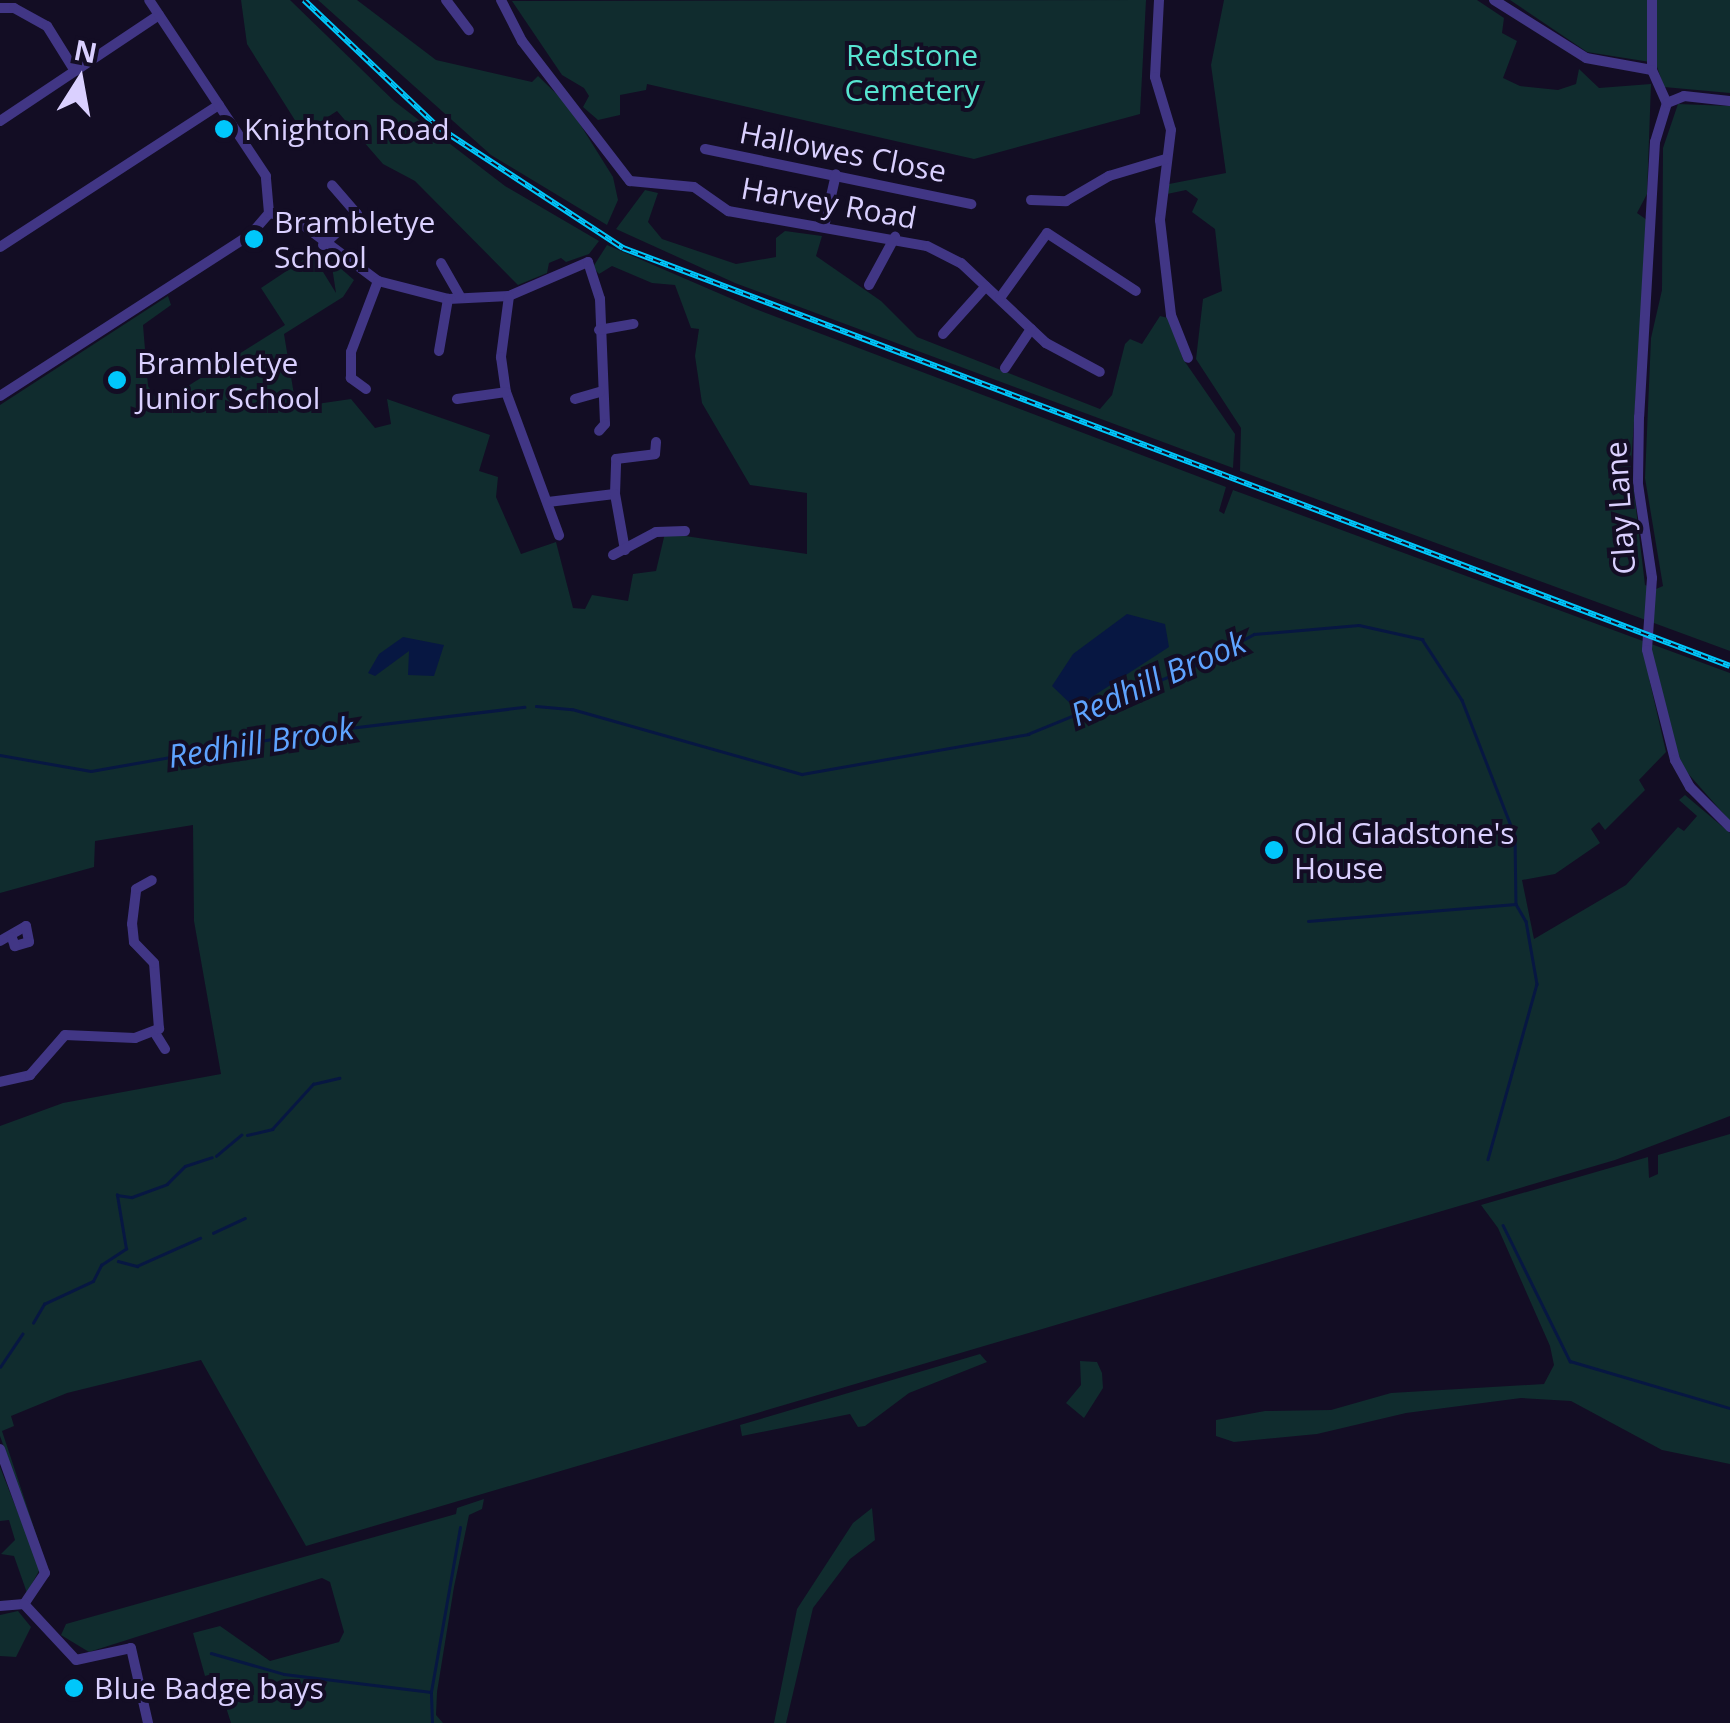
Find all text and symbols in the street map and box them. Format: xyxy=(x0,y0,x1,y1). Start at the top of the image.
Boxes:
north arrow xyxy=(30,30,130,130)
text: N xyxy=(71,30,101,71)
park label: Redstone Cemetery xyxy=(844,37,980,108)
place label: Knighton Road xyxy=(244,111,450,147)
street label: Hallowes Close xyxy=(737,114,949,190)
marker: Knighton Road xyxy=(213,118,235,140)
street label: Harvey Road xyxy=(739,170,919,236)
place label: Brambletye School xyxy=(274,204,435,274)
marker: Brambletye School xyxy=(243,228,265,250)
place label: Brambletye Junior School xyxy=(137,345,320,416)
marker: Brambletye Junior School xyxy=(106,369,128,391)
street label: Clay Lane xyxy=(1597,440,1643,576)
water label: Redhill Brook xyxy=(1065,622,1251,734)
water label: Redhill Brook xyxy=(166,708,356,776)
place label: Old Gladstone's House xyxy=(1294,815,1515,886)
marker: Old Gladstone's House xyxy=(1263,839,1285,861)
place label: Blue Badge bays xyxy=(94,1670,324,1706)
marker: Blue Badge bays xyxy=(63,1677,85,1699)

